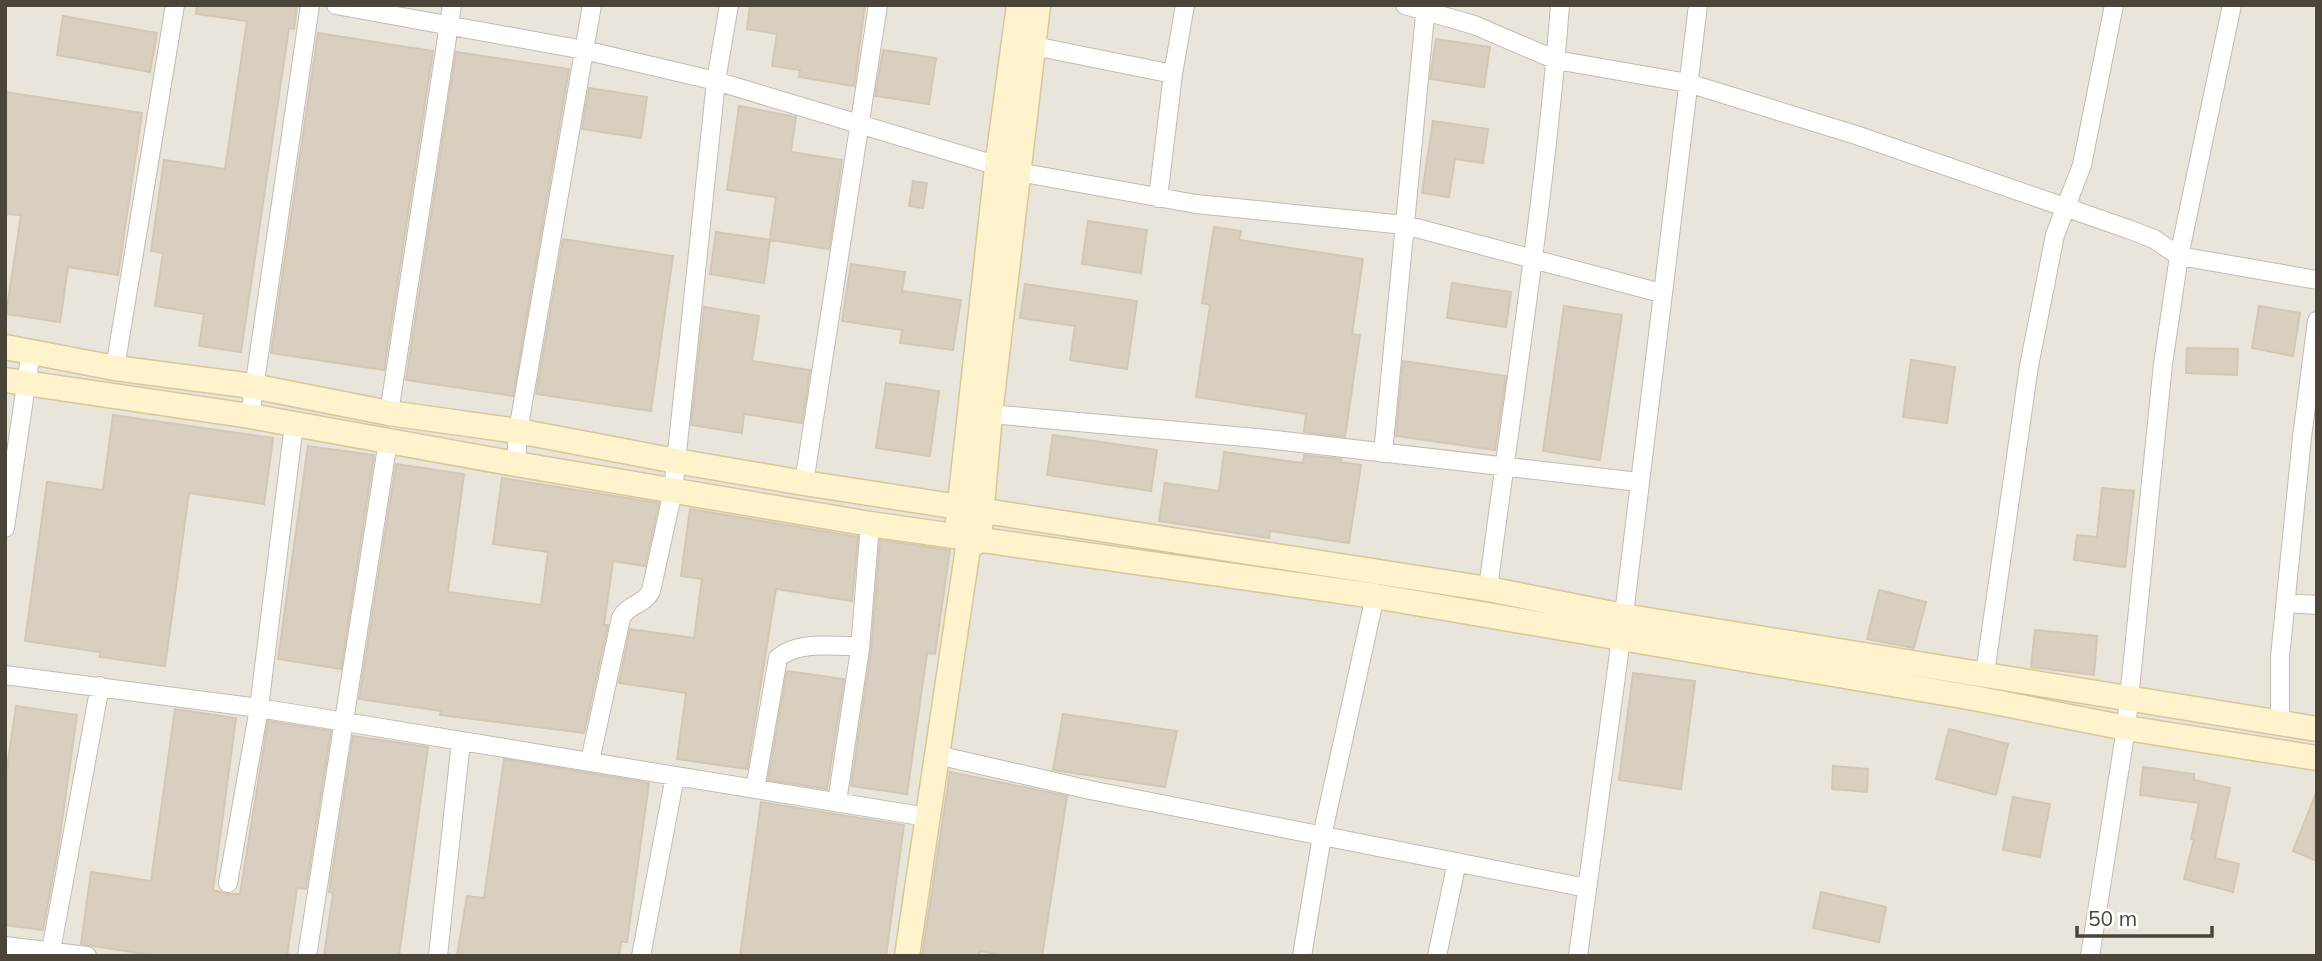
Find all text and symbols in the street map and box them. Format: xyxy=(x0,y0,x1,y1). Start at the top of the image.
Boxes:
scale bar xyxy=(2077,894,2212,938)
text: 50 m xyxy=(2088,905,2137,931)

